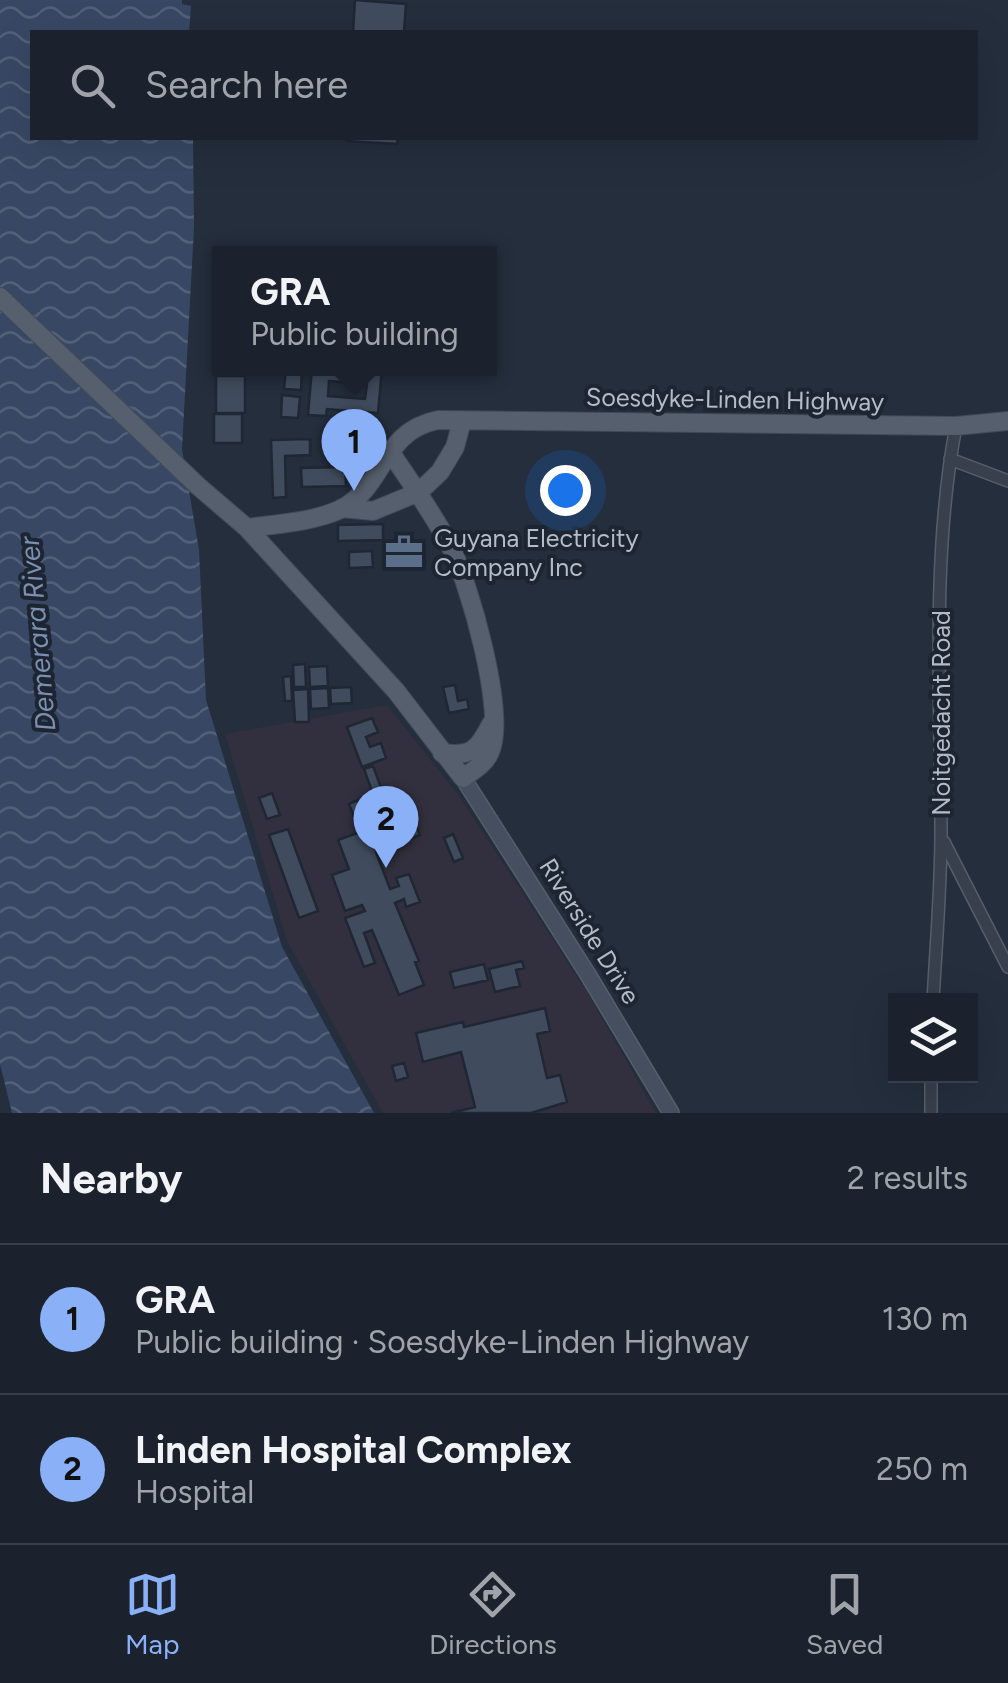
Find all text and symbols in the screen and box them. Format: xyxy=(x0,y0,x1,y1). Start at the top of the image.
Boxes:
search box xyxy=(30,30,978,140)
icon: search xyxy=(65,58,120,113)
text: Search here xyxy=(145,62,348,108)
popup xyxy=(212,246,497,376)
text: GRA xyxy=(250,269,330,315)
text: Public building xyxy=(250,315,459,353)
street label: Soesdyke-Linden Highway xyxy=(586,381,884,417)
pin: 1 xyxy=(322,408,386,491)
your location xyxy=(540,465,591,516)
place label: Guyana Electricity Company Inc xyxy=(434,523,639,582)
office icon: Guyana Electricity Company Inc xyxy=(383,531,425,573)
water label: Demerara River xyxy=(11,534,62,733)
street label: Noitgedacht Road xyxy=(926,610,956,816)
pin: 2 xyxy=(354,786,418,868)
street label: Riverside Drive xyxy=(533,853,647,1009)
map controls xyxy=(888,993,978,1083)
button: layers xyxy=(888,993,978,1083)
text: Nearby xyxy=(40,1153,182,1204)
text: 2 results xyxy=(847,1159,968,1197)
text: GRA xyxy=(135,1277,215,1323)
text: 1 xyxy=(66,1300,79,1338)
text: 130 m xyxy=(882,1300,968,1338)
text: Public building · Soesdyke-Linden Highway xyxy=(135,1323,749,1361)
text: Linden Hospital Complex xyxy=(135,1427,572,1473)
text: 2 xyxy=(63,1450,82,1488)
text: 250 m xyxy=(876,1450,968,1488)
text: Hospital xyxy=(135,1473,254,1511)
tab: Map xyxy=(125,1567,180,1661)
tab: Directions xyxy=(429,1567,557,1661)
tab: Saved xyxy=(806,1567,883,1661)

